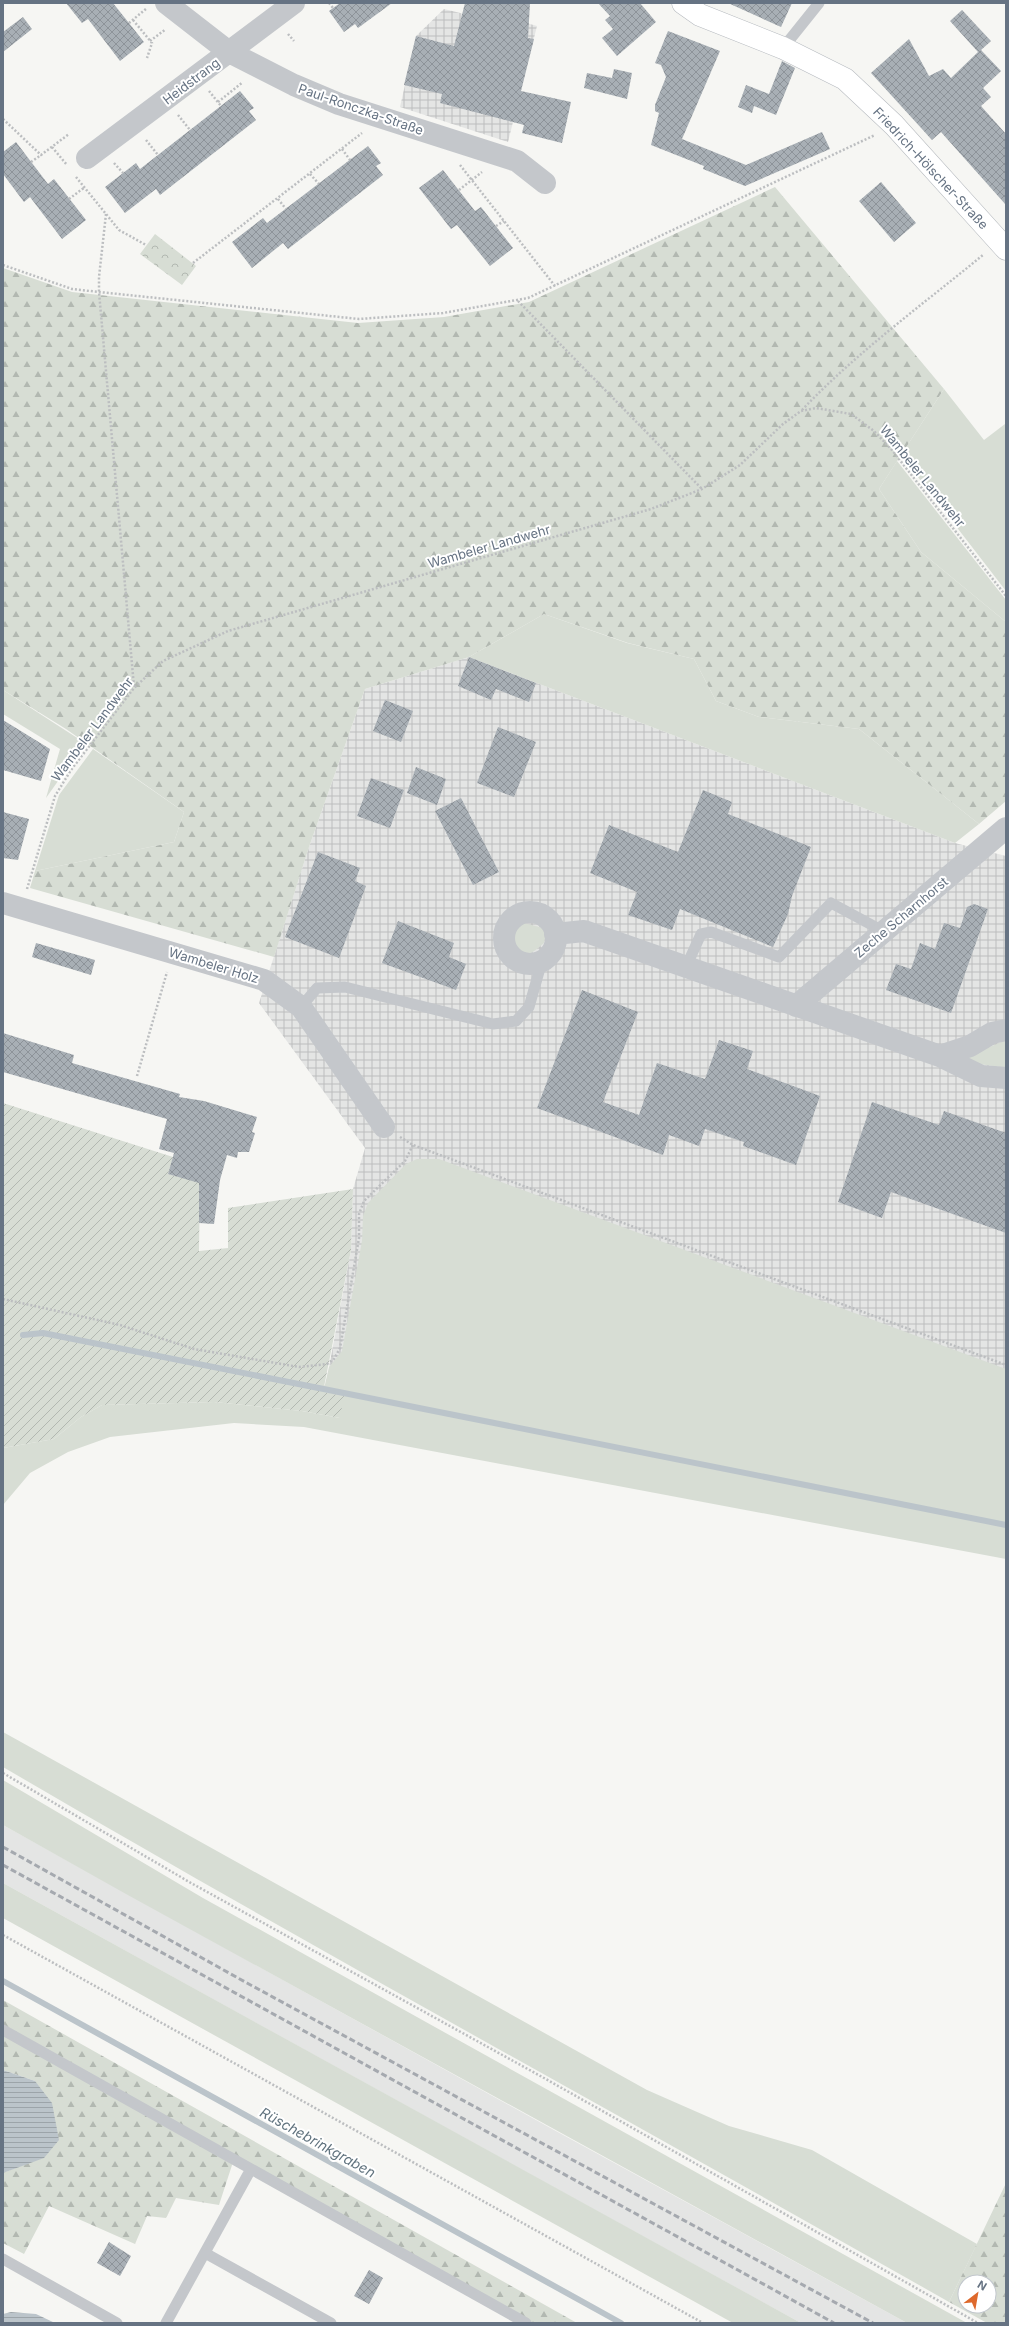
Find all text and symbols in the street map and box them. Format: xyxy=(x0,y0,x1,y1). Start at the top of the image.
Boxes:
street label: Heidstrang xyxy=(159,54,223,108)
street label: Paul-Ronczka-Straße xyxy=(296,80,426,138)
street label: Friedrich-Hölscher-Straße xyxy=(870,104,992,232)
street label: Wambeler Landwehr xyxy=(877,422,969,530)
street label: Wambeler Landwehr xyxy=(426,521,552,571)
street label: Wambeler Landwehr xyxy=(48,674,137,784)
street label: Zeche Scharnhorst xyxy=(851,873,951,961)
street label: Wambeler Holz xyxy=(167,944,261,986)
water label: Rüschebrinkgraben xyxy=(257,2103,379,2181)
north arrow xyxy=(957,2274,997,2314)
text: N xyxy=(975,2277,989,2294)

